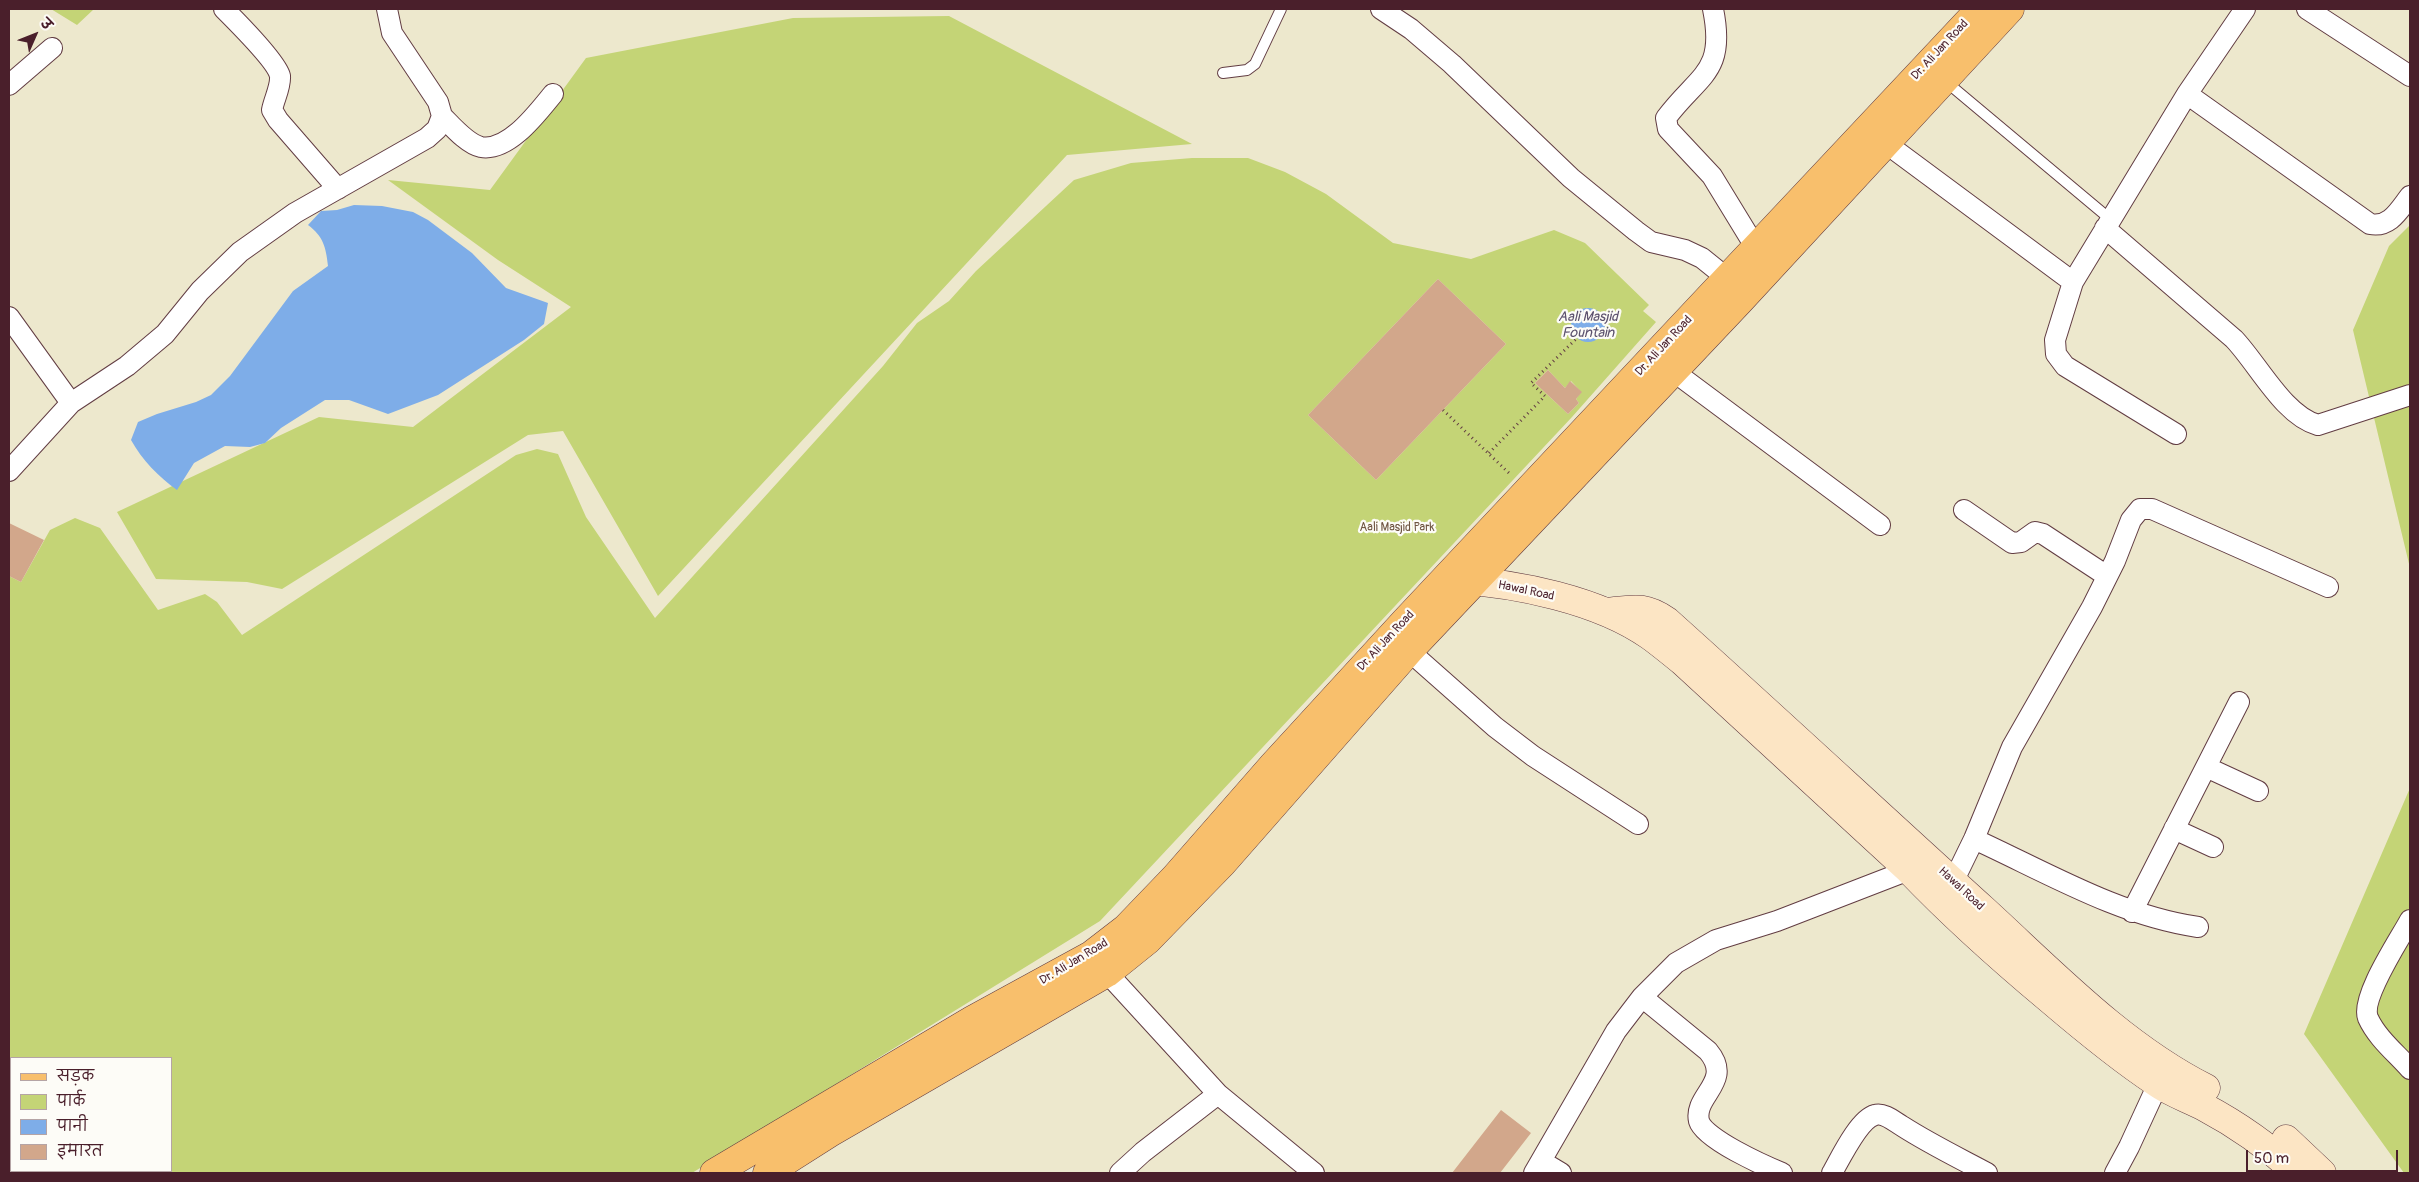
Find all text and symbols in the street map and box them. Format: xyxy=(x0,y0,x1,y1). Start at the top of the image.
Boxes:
north arrow xyxy=(10,10,60,60)
text: उ xyxy=(37,15,55,33)
street label: Dr. Ali Jan Road xyxy=(1909,17,1971,83)
water label: Aali Masjid Fountain xyxy=(1558,309,1618,342)
street label: Dr. Ali Jan Road xyxy=(1633,313,1695,379)
park label: Aali Masjid Park xyxy=(1360,521,1434,535)
street label: Hawal Road xyxy=(1497,578,1555,604)
street label: Dr. Ali Jan Road xyxy=(1355,608,1417,674)
street label: Hawal Road xyxy=(1935,864,1987,914)
street label: Dr. Ali Jan Road xyxy=(1037,936,1111,988)
legend xyxy=(10,1057,172,1172)
text: सड़क xyxy=(57,1067,94,1086)
text: पार्क xyxy=(57,1092,85,1111)
text: पानी xyxy=(57,1117,88,1136)
scale bar xyxy=(2249,1140,2402,1172)
text: इमारत xyxy=(57,1142,103,1161)
text: 50 m xyxy=(2254,1149,2289,1168)

